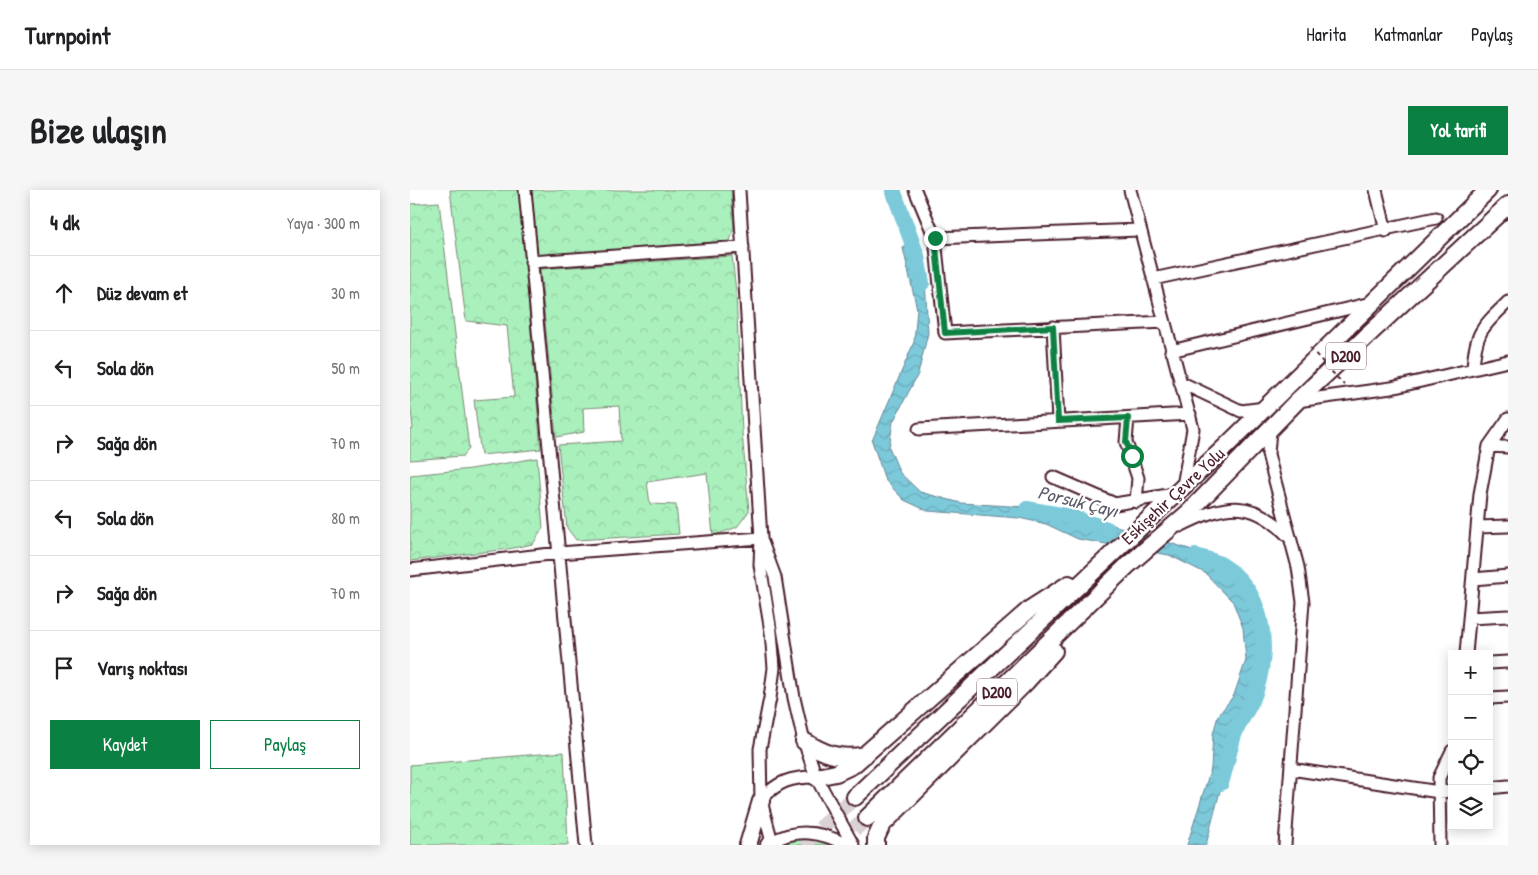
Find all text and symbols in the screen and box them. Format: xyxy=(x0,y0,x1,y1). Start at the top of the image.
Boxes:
text: Turnpoint xyxy=(25,19,110,51)
text: Harita xyxy=(1306,22,1346,47)
text: Katmanlar xyxy=(1374,22,1443,47)
text: Paylaş xyxy=(1471,22,1513,47)
button: Yol tarifi xyxy=(1408,106,1508,155)
text: Bize ulaşın xyxy=(30,107,167,154)
text: 4 dk xyxy=(50,208,80,237)
text: Yaya · 300 m xyxy=(287,212,360,234)
route end xyxy=(924,227,947,250)
icon: ahead xyxy=(50,279,78,307)
text: Düz devam et xyxy=(97,280,188,306)
text: 30 m xyxy=(331,282,360,304)
road number: D200 xyxy=(1326,343,1366,370)
icon: left xyxy=(50,354,78,382)
text: Sola dön xyxy=(97,355,154,381)
text: 50 m xyxy=(332,357,360,379)
icon: right xyxy=(50,429,78,457)
text: Sağa dön xyxy=(97,430,157,456)
text: 70 m xyxy=(330,432,360,454)
street label: Eskişehir Çevre Yolu xyxy=(1116,441,1230,550)
route start xyxy=(1121,445,1144,468)
water label: Porsuk Çayı xyxy=(1035,479,1121,524)
icon: left xyxy=(50,504,78,532)
text: Sola dön xyxy=(97,505,154,531)
text: 80 m xyxy=(331,507,360,529)
icon: right xyxy=(50,579,78,607)
text: Sağa dön xyxy=(97,580,157,606)
text: 70 m xyxy=(330,582,360,604)
map controls xyxy=(1448,650,1493,830)
button: + xyxy=(1448,650,1493,695)
icon: arrive xyxy=(50,654,78,682)
text: Varış noktası xyxy=(97,655,188,681)
road number: D200 xyxy=(977,678,1017,706)
button: − xyxy=(1448,695,1493,740)
button: Kaydet xyxy=(50,720,200,769)
button: Paylaş xyxy=(210,720,360,769)
button: locate xyxy=(1448,740,1493,785)
button: layers xyxy=(1448,785,1493,830)

